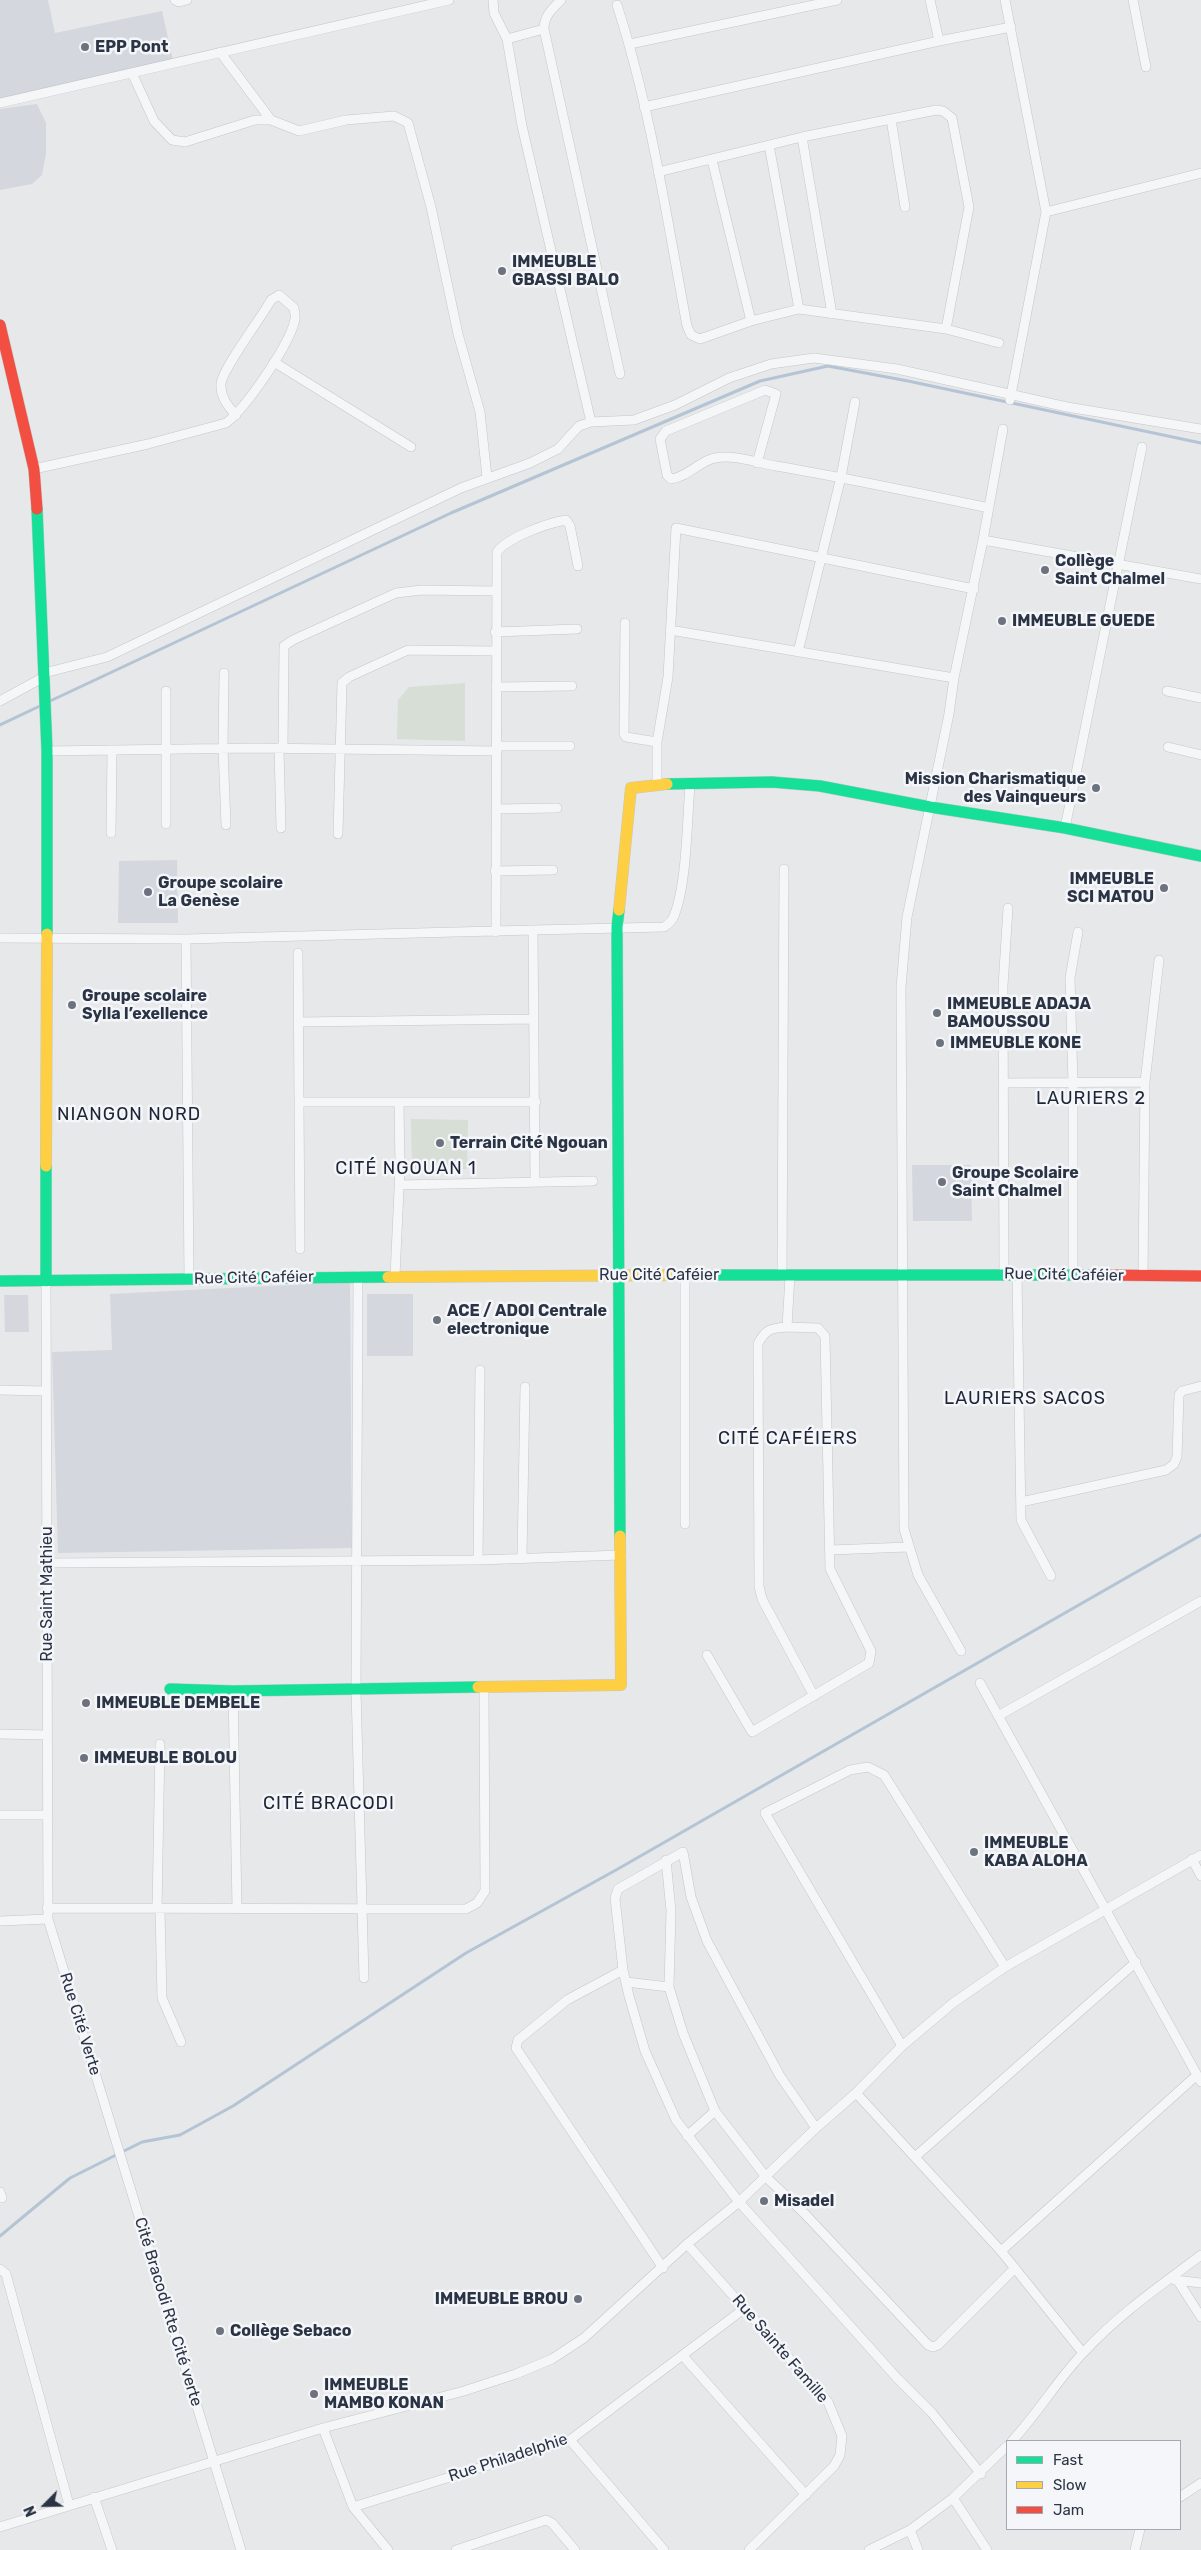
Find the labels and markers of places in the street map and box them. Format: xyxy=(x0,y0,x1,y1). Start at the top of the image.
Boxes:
place label: EPP Pont xyxy=(95,37,168,57)
marker: EPP Pont xyxy=(79,41,91,53)
place label: IMMEUBLE GBASSI BALO xyxy=(512,252,619,290)
marker: IMMEUBLE GBASSI BALO xyxy=(496,265,508,277)
place label: Collège Saint Chalmel xyxy=(1055,551,1165,589)
marker: Collège Saint Chalmel xyxy=(1039,564,1051,576)
place label: IMMEUBLE GUEDE xyxy=(1012,611,1155,631)
marker: IMMEUBLE GUEDE xyxy=(996,615,1008,627)
place label: Mission Charismatique des Vainqueurs xyxy=(905,769,1086,807)
marker: Mission Charismatique des Vainqueurs xyxy=(1090,782,1102,794)
place label: IMMEUBLE SCI MATOU xyxy=(1067,869,1154,907)
place label: Groupe scolaire La Genèse xyxy=(158,873,283,911)
marker: IMMEUBLE SCI MATOU xyxy=(1158,882,1170,894)
marker: Groupe scolaire La Genèse xyxy=(142,886,154,898)
place label: Groupe scolaire Sylla l’exellence xyxy=(82,986,208,1024)
place label: IMMEUBLE ADAJA BAMOUSSOU xyxy=(947,994,1091,1032)
marker: Groupe scolaire Sylla l’exellence xyxy=(66,999,78,1011)
marker: IMMEUBLE ADAJA BAMOUSSOU xyxy=(931,1007,943,1019)
place label: IMMEUBLE KONE xyxy=(950,1033,1081,1053)
marker: IMMEUBLE KONE xyxy=(934,1037,946,1049)
place label: Terrain Cité Ngouan xyxy=(450,1133,608,1153)
marker: Terrain Cité Ngouan xyxy=(434,1137,446,1149)
place label: Groupe Scolaire Saint Chalmel xyxy=(952,1163,1079,1201)
marker: Groupe Scolaire Saint Chalmel xyxy=(936,1176,948,1188)
place label: ACE / ADOI Centrale electronique xyxy=(447,1301,607,1339)
marker: ACE / ADOI Centrale electronique xyxy=(431,1314,443,1326)
place label: IMMEUBLE DEMBELE xyxy=(96,1693,260,1713)
marker: IMMEUBLE DEMBELE xyxy=(80,1697,92,1709)
place label: IMMEUBLE BOLOU xyxy=(94,1748,237,1768)
marker: IMMEUBLE BOLOU xyxy=(78,1752,90,1764)
place label: IMMEUBLE KABA ALOHA xyxy=(984,1833,1088,1871)
marker: IMMEUBLE KABA ALOHA xyxy=(968,1846,980,1858)
place label: Misadel xyxy=(774,2191,834,2211)
marker: Misadel xyxy=(758,2195,770,2207)
place label: IMMEUBLE BROU xyxy=(435,2289,568,2309)
marker: IMMEUBLE BROU xyxy=(572,2293,584,2305)
place label: Collège Sebaco xyxy=(230,2321,352,2341)
marker: Collège Sebaco xyxy=(214,2325,226,2337)
place label: IMMEUBLE MAMBO KONAN xyxy=(324,2375,444,2413)
marker: IMMEUBLE MAMBO KONAN xyxy=(308,2388,320,2400)

